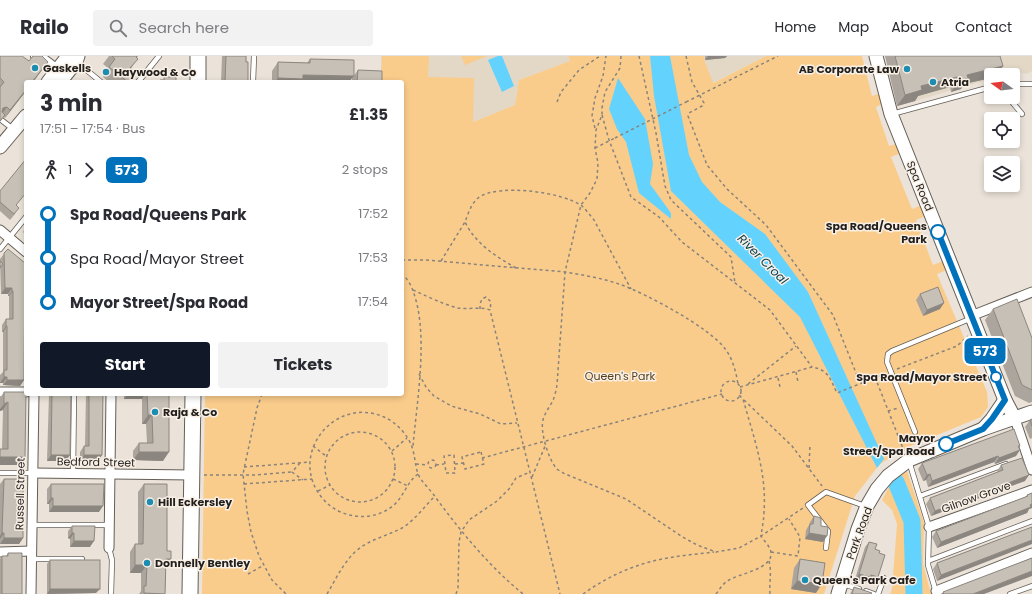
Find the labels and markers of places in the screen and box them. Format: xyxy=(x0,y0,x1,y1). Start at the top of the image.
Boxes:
place label: Gaskells xyxy=(43,60,91,76)
place label: AB Corporate Law xyxy=(799,61,899,77)
marker: Gaskells xyxy=(30,63,40,73)
place label: Haywood & Co xyxy=(114,64,196,80)
marker: AB Corporate Law xyxy=(902,64,912,74)
marker: Haywood & Co xyxy=(101,67,111,77)
place label: Atria xyxy=(941,74,969,90)
marker: Atria xyxy=(928,77,938,87)
place label: Spa Road/Queens Park xyxy=(826,218,927,247)
marker: Spa Road/Queens Park xyxy=(930,224,946,240)
place label: Spa Road/Mayor Street xyxy=(856,369,988,385)
marker: Spa Road/Mayor Street xyxy=(990,371,1002,383)
place label: Raja & Co xyxy=(163,404,217,420)
marker: Raja & Co xyxy=(150,407,160,417)
place label: Mayor Street/Spa Road xyxy=(843,430,935,459)
marker: Mayor Street/Spa Road xyxy=(938,436,954,452)
place label: Hill Eckersley xyxy=(158,494,232,510)
marker: Hill Eckersley xyxy=(145,497,155,507)
place label: Donnelly Bentley xyxy=(155,555,250,571)
marker: Donnelly Bentley xyxy=(142,558,152,568)
place label: Queen's Park Cafe xyxy=(813,572,916,588)
marker: Queen's Park Cafe xyxy=(800,575,810,585)

